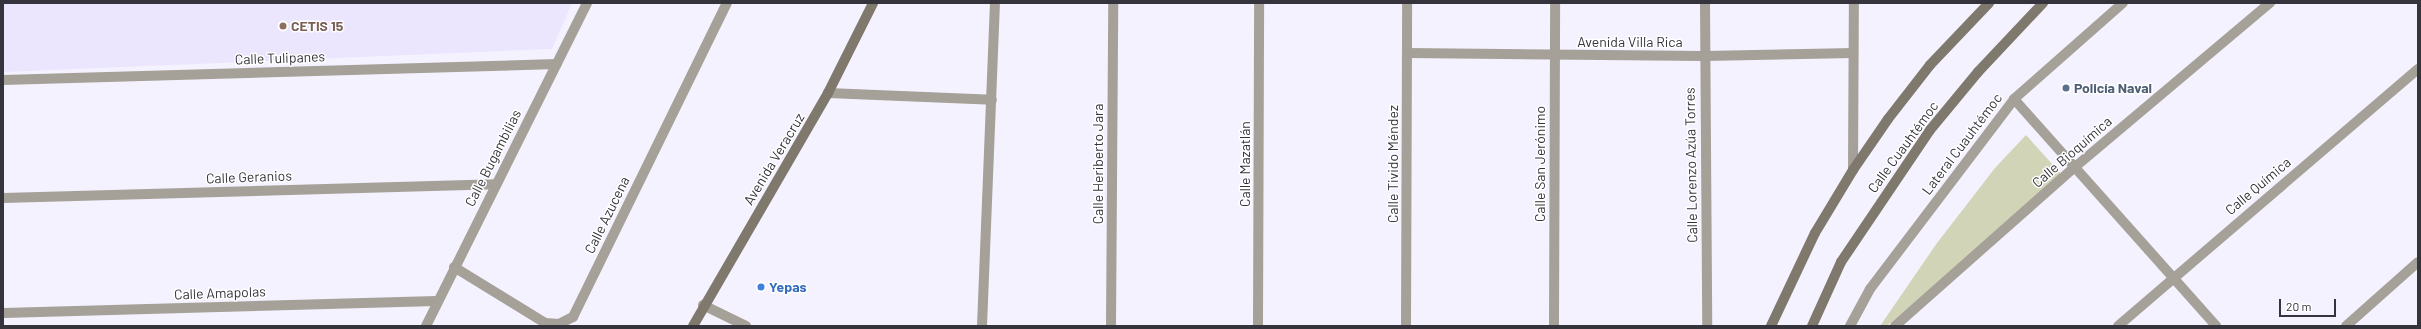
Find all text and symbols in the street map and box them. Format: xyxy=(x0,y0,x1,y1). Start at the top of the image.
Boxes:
place label: CETIS 15 xyxy=(291,18,343,34)
marker: CETIS 15 xyxy=(278,21,288,31)
street label: Avenida Villa Rica xyxy=(1577,34,1683,50)
street label: Calle Tulipanes xyxy=(235,48,325,68)
place label: Policía Naval xyxy=(2074,80,2152,96)
marker: Policía Naval xyxy=(2061,83,2071,93)
street label: Calle Lorenzo Azúa Torres xyxy=(1681,87,1701,243)
street label: Lateral Cuauhtémoc xyxy=(1918,90,2006,198)
street label: Calle Cuauhtémoc xyxy=(1864,98,1942,196)
street label: Calle Heriberto Jara xyxy=(1090,104,1106,224)
street label: Calle Tivido Méndez xyxy=(1385,105,1401,223)
street label: Calle San Jerónimo xyxy=(1532,106,1548,222)
street label: Calle Bugambilias xyxy=(461,107,525,209)
street label: Avenida Veracruz xyxy=(740,110,808,208)
street label: Calle Bioquímica xyxy=(2029,113,2115,191)
street label: Calle Mazatlán xyxy=(1237,121,1253,207)
street label: Calle Química xyxy=(2222,154,2294,218)
street label: Calle Geranios xyxy=(206,167,292,187)
street label: Calle Azucena xyxy=(581,174,633,256)
place label: Yepas xyxy=(769,279,807,295)
marker: Yepas xyxy=(756,282,766,292)
street label: Calle Amapolas xyxy=(174,283,266,303)
scale bar xyxy=(2281,291,2338,317)
text: 20 m xyxy=(2286,299,2312,313)

